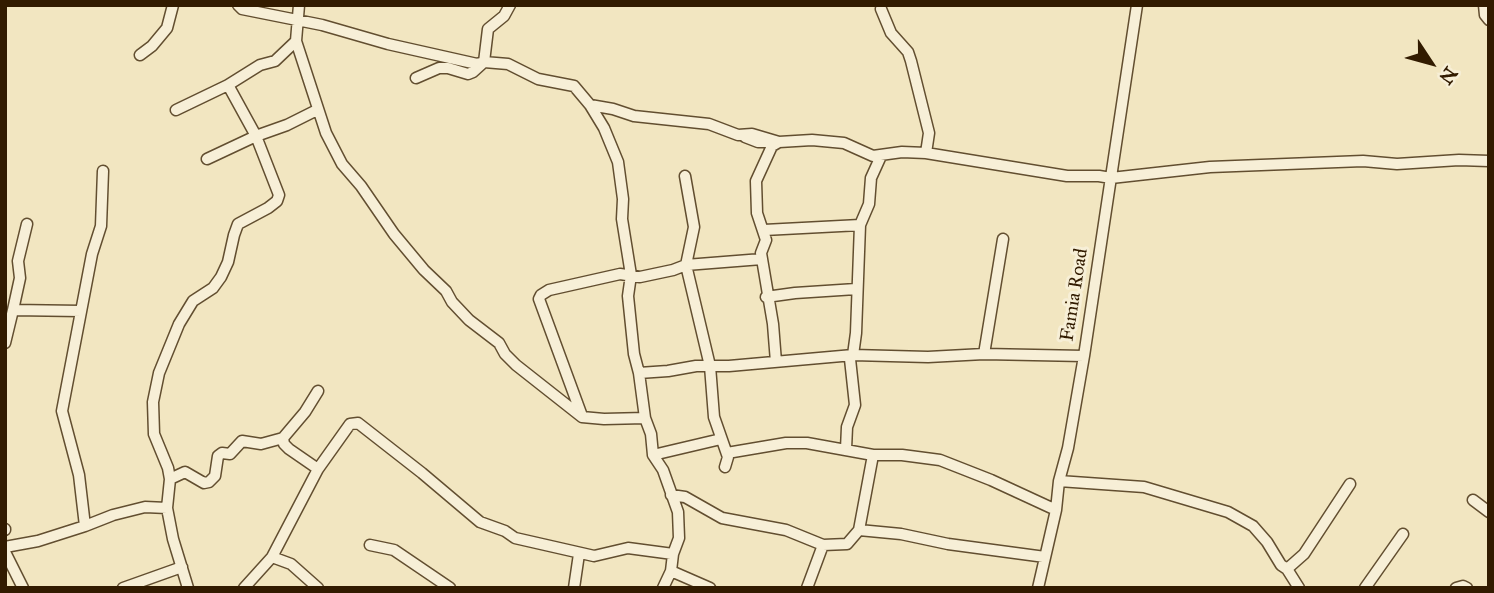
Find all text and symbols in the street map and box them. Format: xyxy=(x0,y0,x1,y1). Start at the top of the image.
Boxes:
north arrow xyxy=(1396,28,1466,98)
text: N xyxy=(1434,62,1462,89)
street label: Famia Road xyxy=(1056,247,1094,343)

